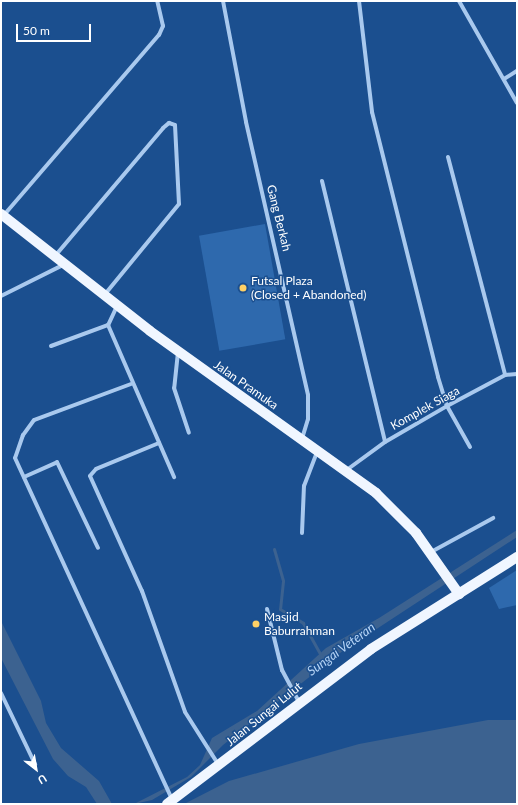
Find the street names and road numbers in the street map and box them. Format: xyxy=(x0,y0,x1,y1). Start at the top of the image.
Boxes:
street label: Gang Berkah xyxy=(264,183,294,253)
street label: Jalan Pramuka xyxy=(211,358,281,412)
street label: Komplek Siaga xyxy=(388,383,462,433)
street label: Jalan Sungai Lulut xyxy=(223,679,305,749)

